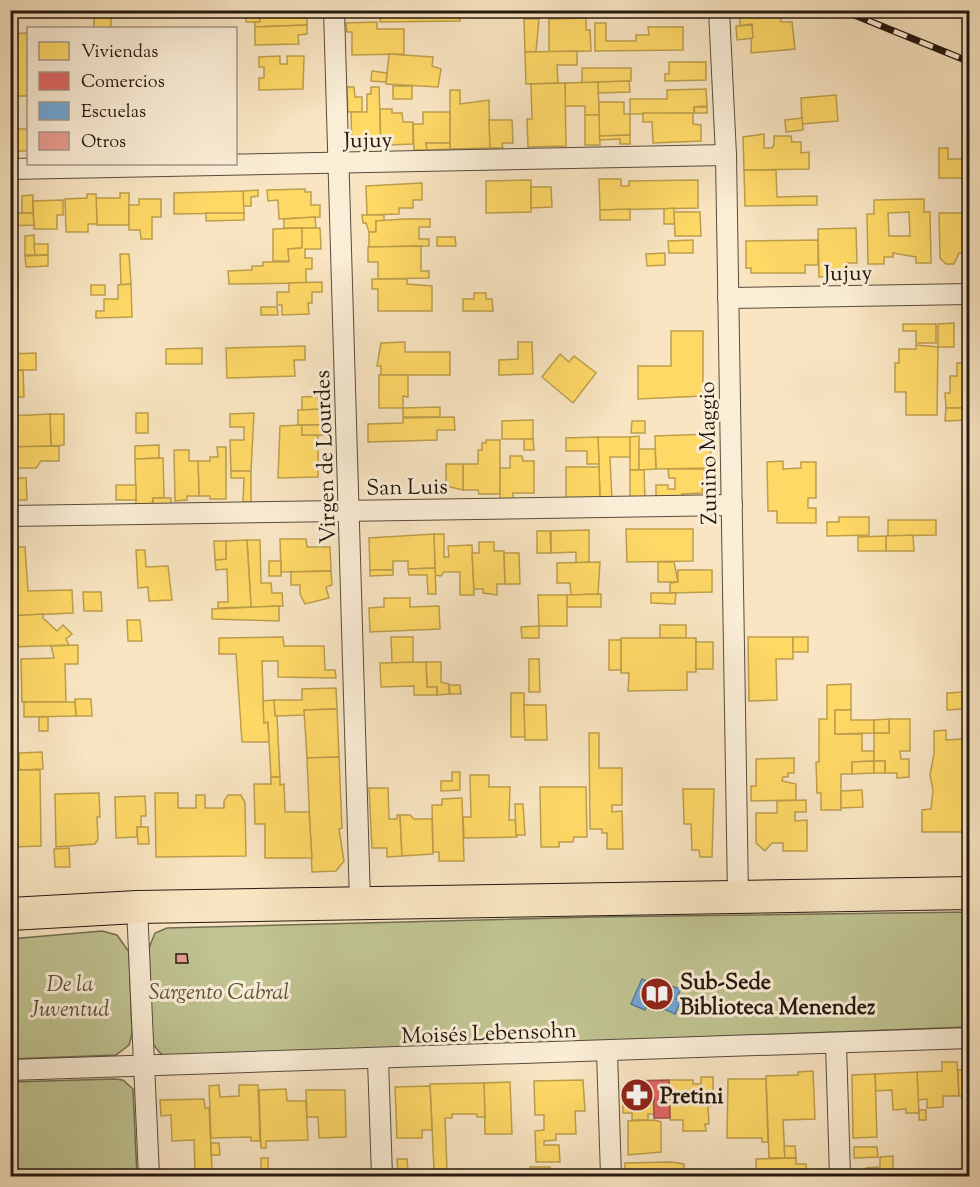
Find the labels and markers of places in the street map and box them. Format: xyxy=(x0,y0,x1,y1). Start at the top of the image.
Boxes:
place label: Sub-Sede Biblioteca Menendez xyxy=(680,968,876,1025)
library icon: Sub-Sede Biblioteca Menendez xyxy=(639,976,675,1012)
pharmacy icon: Pretini xyxy=(619,1077,655,1113)
place label: Pretini xyxy=(660,1082,724,1114)

